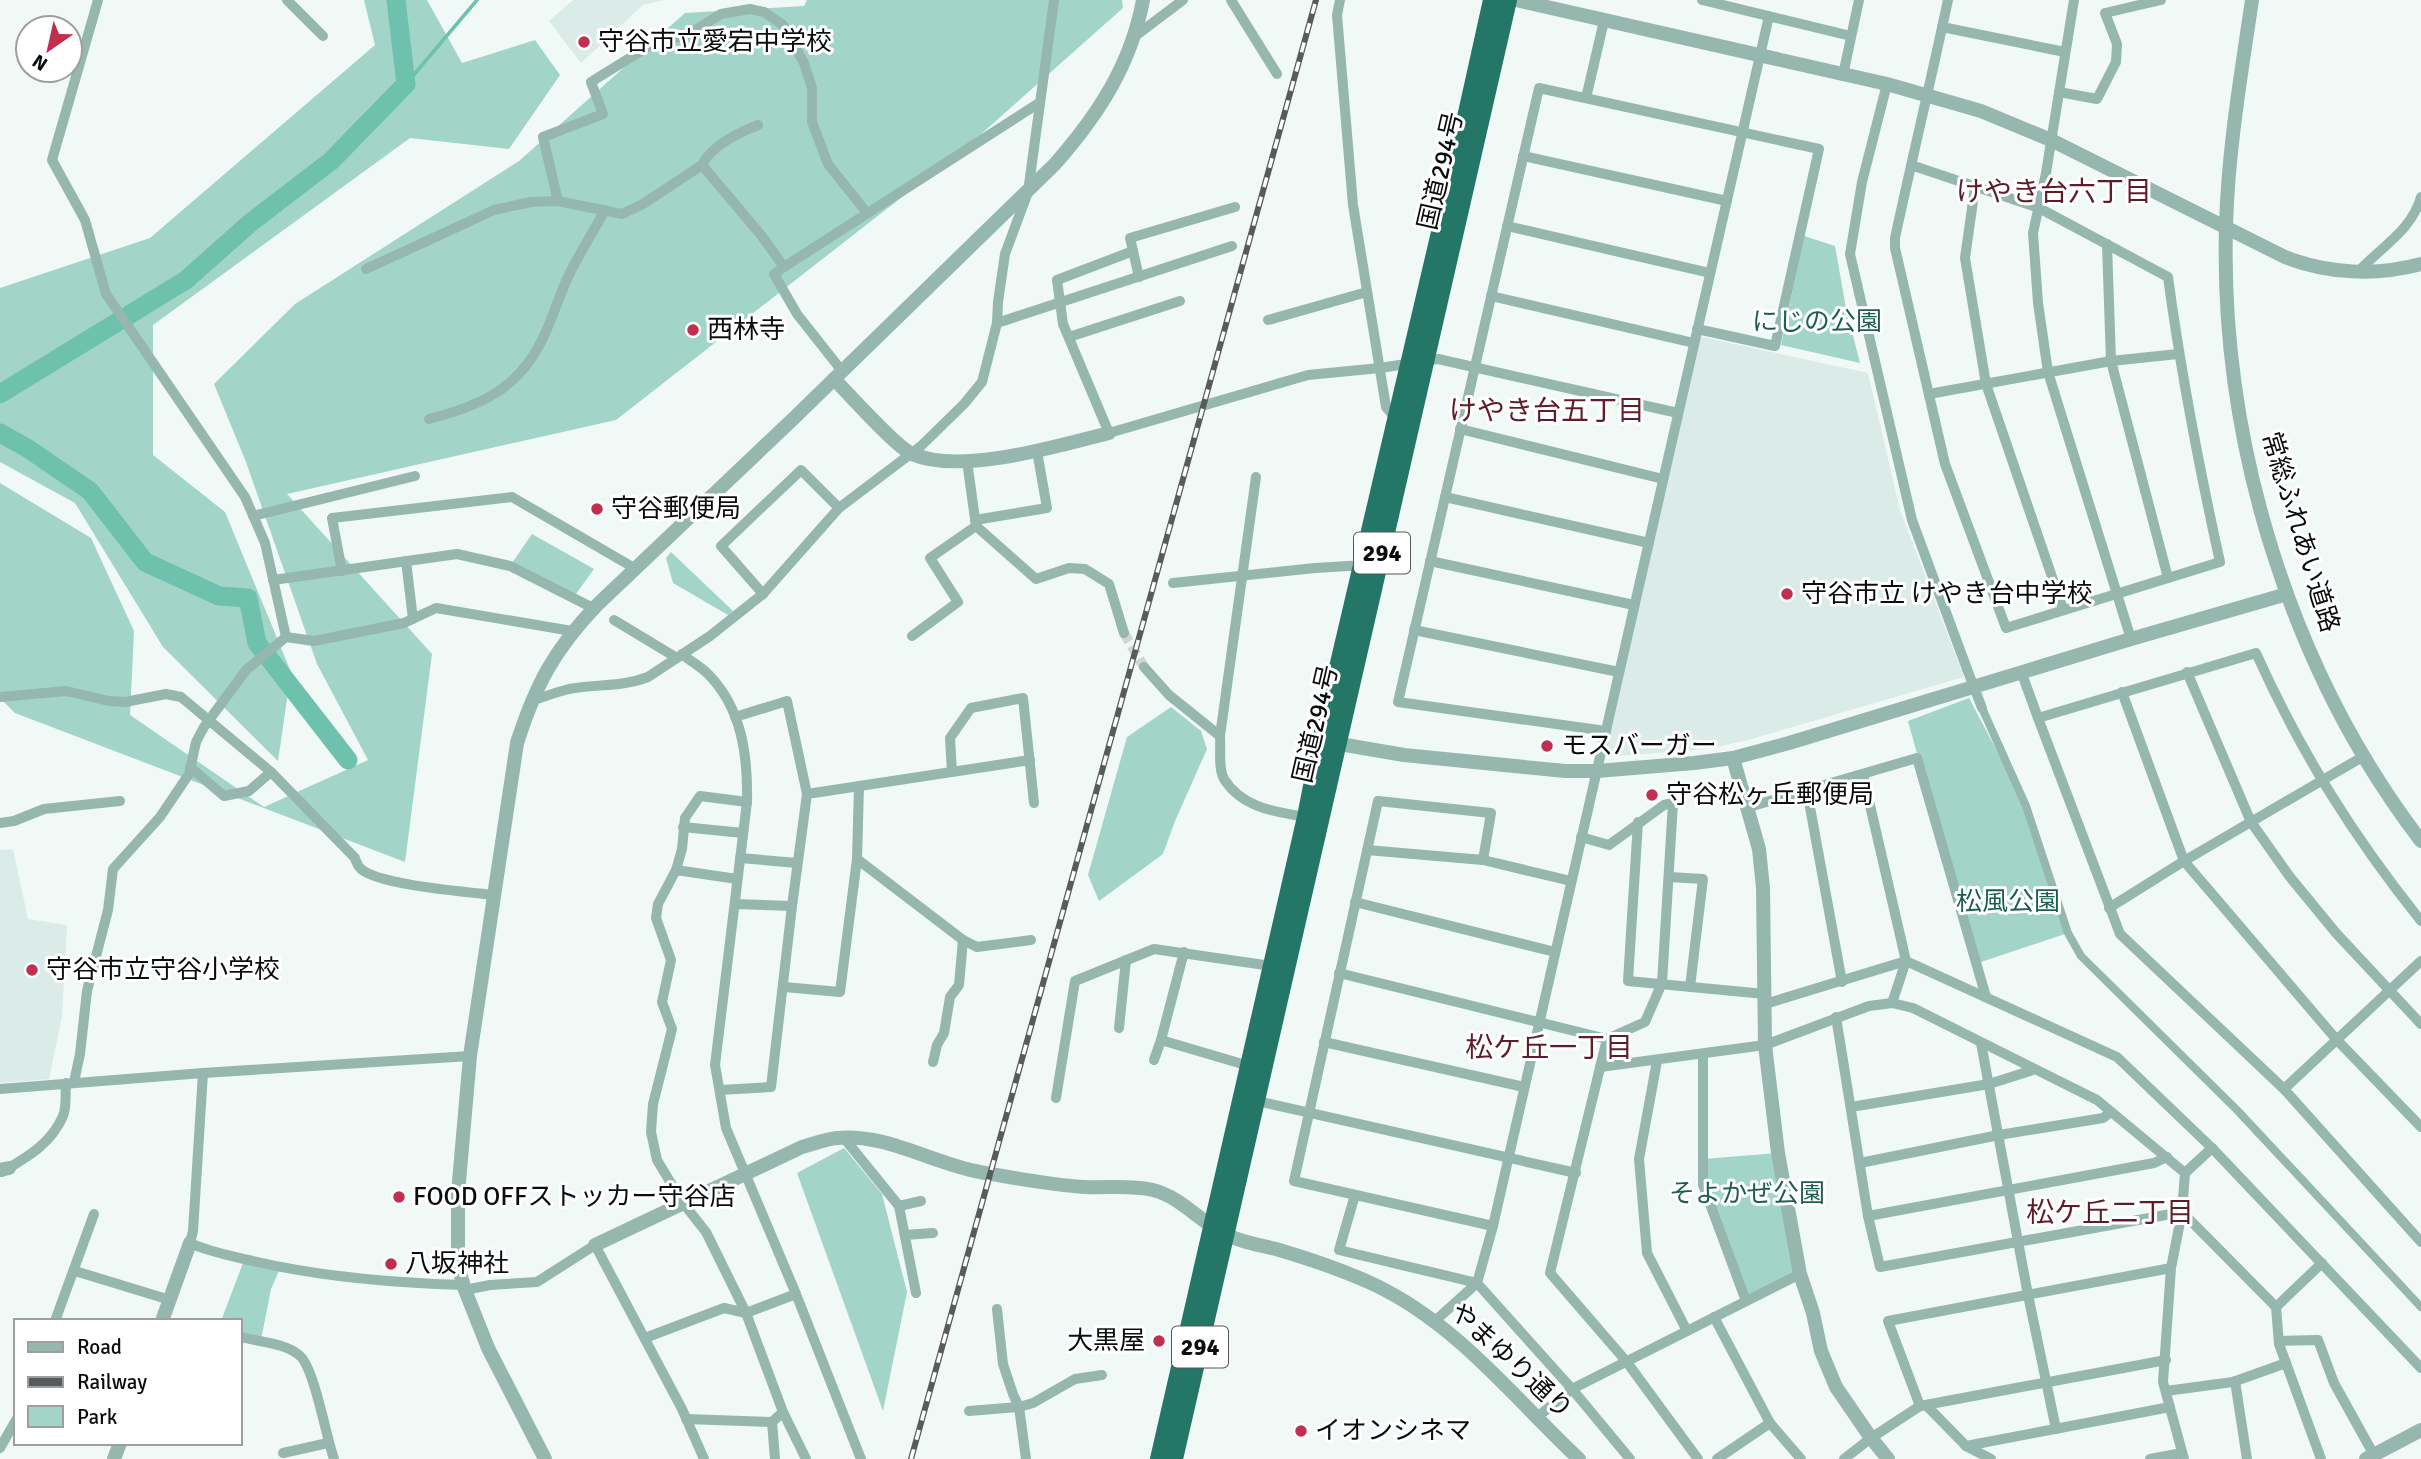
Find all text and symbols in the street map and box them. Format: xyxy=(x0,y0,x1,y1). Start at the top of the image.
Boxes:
north arrow xyxy=(14,14,84,84)
place label: 守谷市立愛宕中学校 xyxy=(598,26,832,58)
marker: 守谷市立愛宕中学校 xyxy=(576,34,592,50)
text: N xyxy=(28,49,52,76)
street label: 国道294号 xyxy=(1412,109,1470,233)
district label: けやき台六丁目 xyxy=(1956,175,2152,209)
park label: にじの公園 xyxy=(1752,306,1882,338)
place label: 西林寺 xyxy=(707,314,785,346)
marker: 西林寺 xyxy=(685,322,701,338)
district label: けやき台五丁目 xyxy=(1449,394,1645,428)
street label: 常総ふれあい道路 xyxy=(2254,428,2346,636)
place label: 守谷郵便局 xyxy=(611,493,741,525)
marker: 守谷郵便局 xyxy=(589,501,605,517)
road number: 294 xyxy=(1354,532,1410,574)
place label: 守谷市立 けやき台中学校 xyxy=(1801,578,2093,610)
marker: 守谷市立 けやき台中学校 xyxy=(1779,586,1795,602)
street label: 国道294号 xyxy=(1287,662,1345,786)
place label: モスバーガー xyxy=(1561,730,1717,762)
marker: モスバーガー xyxy=(1539,738,1555,754)
place label: 守谷松ヶ丘郵便局 xyxy=(1666,779,1874,811)
marker: 守谷松ヶ丘郵便局 xyxy=(1644,787,1660,803)
park label: 松風公園 xyxy=(1956,886,2060,918)
place label: 守谷市立守谷小学校 xyxy=(46,954,280,986)
marker: 守谷市立守谷小学校 xyxy=(24,962,40,978)
district label: 松ケ丘一丁目 xyxy=(1465,1031,1633,1065)
park label: そよかぜ公園 xyxy=(1669,1178,1825,1210)
place label: FOOD OFFストッカー守谷店 xyxy=(413,1181,735,1213)
marker: FOOD OFFストッカー守谷店 xyxy=(391,1189,407,1205)
district label: 松ケ丘二丁目 xyxy=(2026,1196,2194,1230)
place label: 八坂神社 xyxy=(405,1248,509,1280)
marker: 八坂神社 xyxy=(383,1256,399,1272)
street label: やまゆり通り xyxy=(1443,1296,1579,1426)
legend xyxy=(14,1319,242,1445)
place label: 大黒屋 xyxy=(1067,1325,1145,1357)
road number: 294 xyxy=(1172,1326,1228,1367)
marker: 大黒屋 xyxy=(1151,1333,1167,1349)
text: Road xyxy=(77,1334,122,1360)
text: Railway xyxy=(77,1369,147,1395)
text: Park xyxy=(77,1404,118,1430)
place label: イオンシネマ xyxy=(1315,1415,1471,1447)
marker: イオンシネマ xyxy=(1293,1423,1309,1439)

